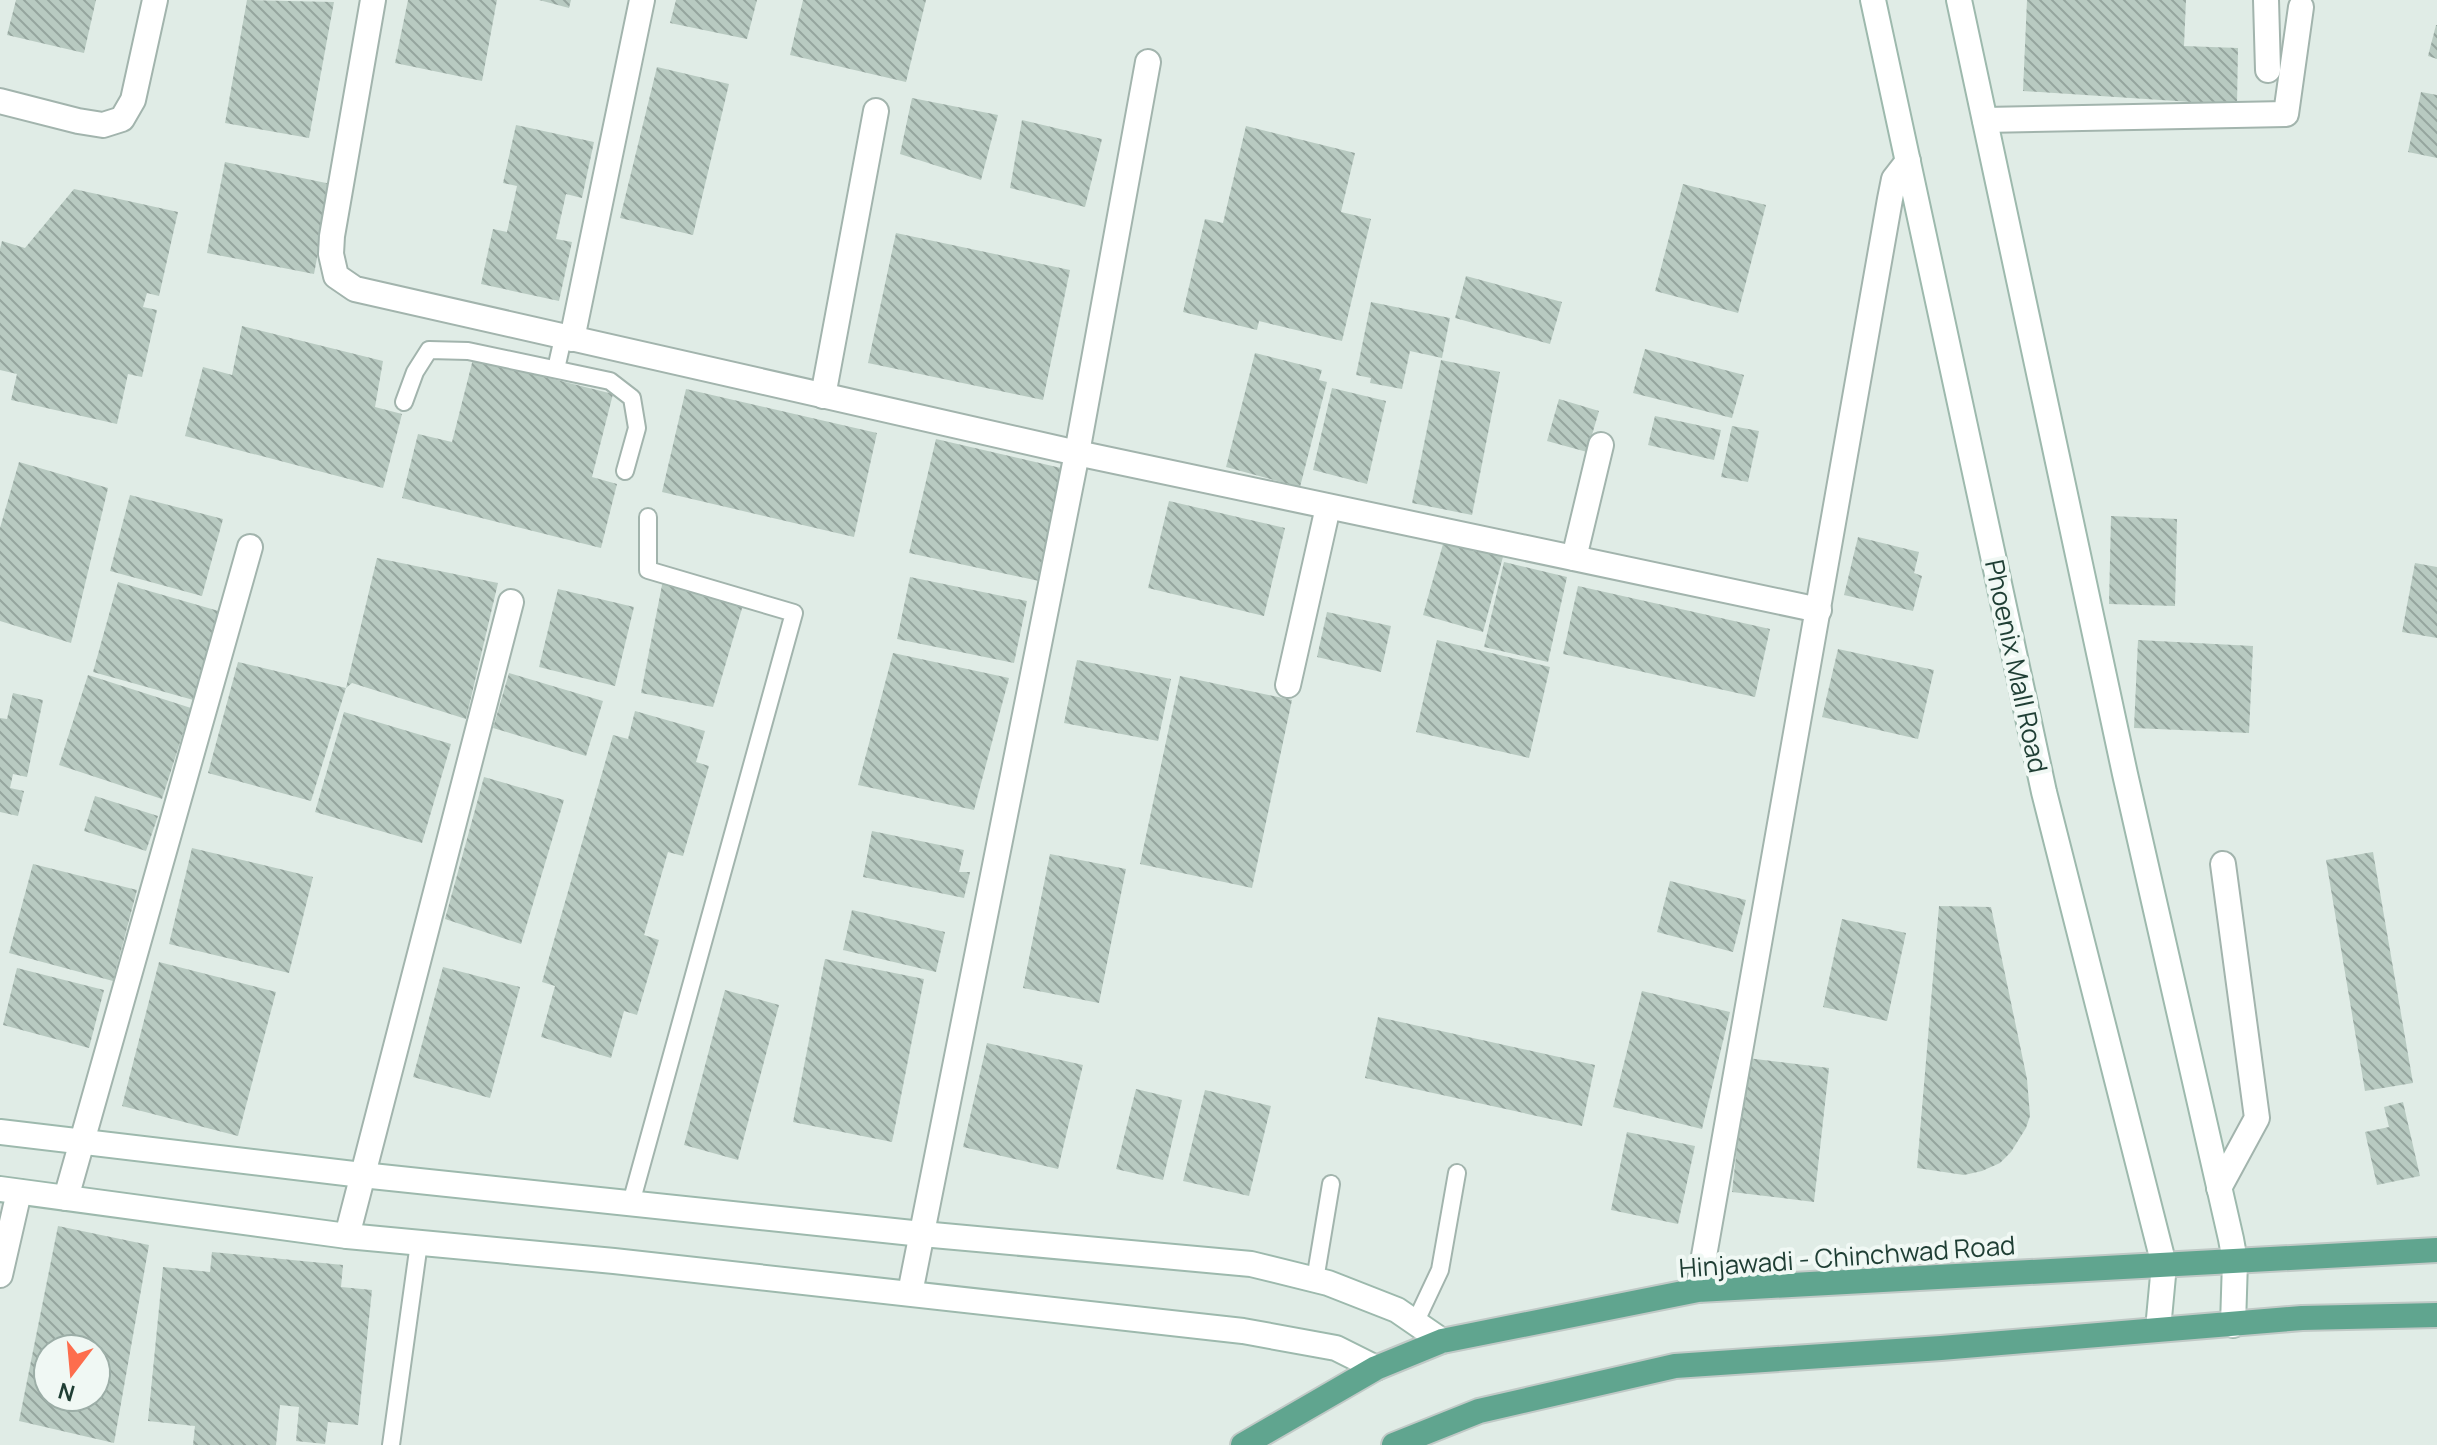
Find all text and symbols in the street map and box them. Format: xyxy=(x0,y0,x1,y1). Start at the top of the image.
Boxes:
street label: Phoenix Mall Road xyxy=(1977,556,2057,776)
street label: Hinjawadi - Chinchwad Road xyxy=(1677,1226,2017,1286)
north arrow xyxy=(32,1333,112,1413)
text: N xyxy=(55,1376,78,1409)

